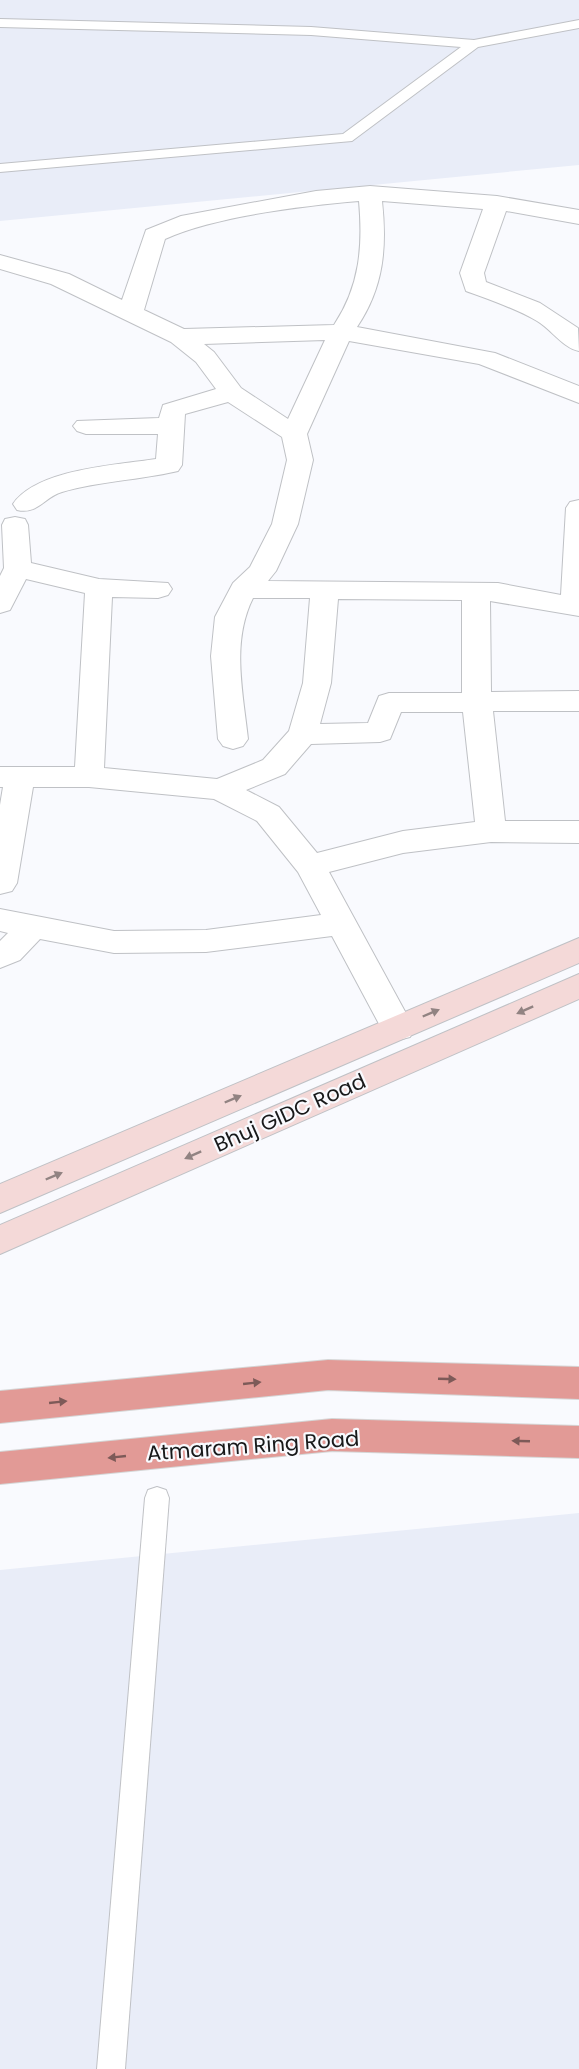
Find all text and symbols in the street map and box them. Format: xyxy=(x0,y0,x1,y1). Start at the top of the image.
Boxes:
one-way arrow xyxy=(516,1005,534,1015)
one-way arrow xyxy=(423,1008,441,1018)
street label: Bhuj GIDC Road xyxy=(209,1066,370,1159)
one-way arrow xyxy=(224,1093,242,1103)
one-way arrow xyxy=(184,1151,201,1160)
one-way arrow xyxy=(45,1171,62,1180)
one-way arrow xyxy=(437,1374,456,1384)
one-way arrow xyxy=(243,1378,262,1388)
one-way arrow xyxy=(49,1397,68,1407)
street label: Atmaram Ring Road xyxy=(146,1424,360,1467)
one-way arrow xyxy=(511,1436,530,1445)
one-way arrow xyxy=(107,1452,126,1462)

